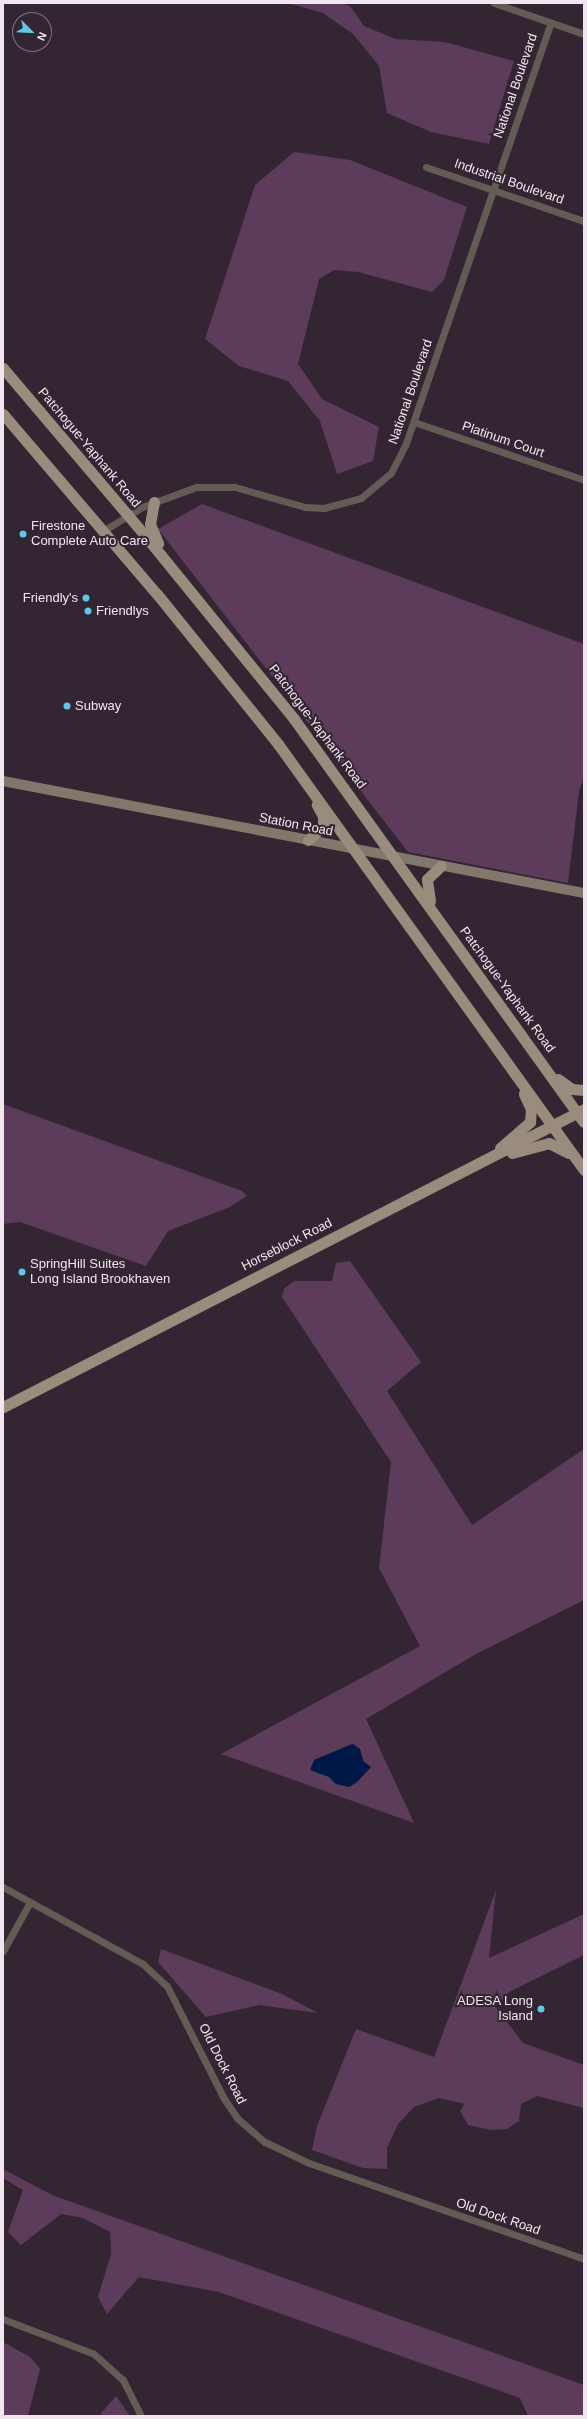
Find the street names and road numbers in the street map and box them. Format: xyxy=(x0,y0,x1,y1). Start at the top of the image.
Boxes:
street label: National Boulevard xyxy=(491,32,541,140)
street label: Industrial Boulevard xyxy=(452,156,566,208)
street label: National Boulevard xyxy=(386,338,436,446)
street label: Patchogue-Yaphank Road xyxy=(34,385,144,511)
street label: Platinum Court xyxy=(460,419,546,461)
street label: Patchogue-Yaphank Road xyxy=(265,662,369,792)
street label: Station Road xyxy=(258,810,334,840)
street label: Patchogue-Yaphank Road xyxy=(456,924,558,1056)
street label: Horseblock Road xyxy=(239,1215,335,1275)
street label: Old Dock Road xyxy=(195,2021,249,2107)
street label: Old Dock Road xyxy=(454,2195,542,2239)

